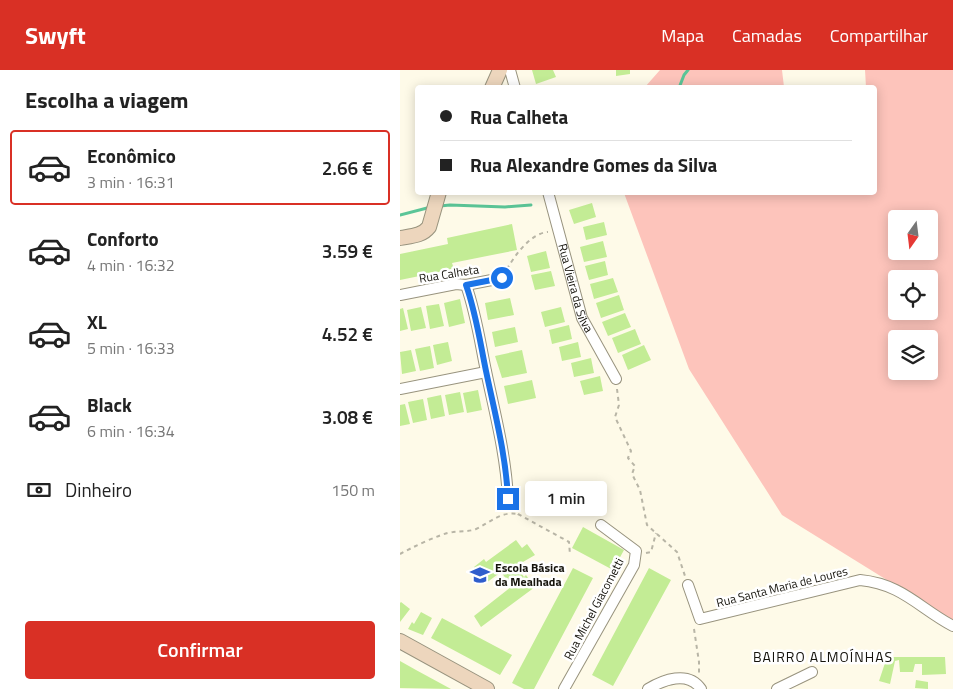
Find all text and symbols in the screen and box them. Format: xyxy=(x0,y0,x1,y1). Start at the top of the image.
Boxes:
text: Swyft xyxy=(25,17,86,53)
text: Mapa xyxy=(661,22,704,49)
text: Camadas xyxy=(732,22,802,49)
text: Compartilhar xyxy=(830,22,928,49)
text: Escolha a viagem xyxy=(25,83,189,117)
text: Rua Calheta xyxy=(470,102,568,131)
text: Econômico xyxy=(87,141,176,170)
icon: car xyxy=(27,145,72,190)
text: Rua Alexandre Gomes da Silva xyxy=(470,150,717,179)
text: 2.66 € xyxy=(322,153,373,182)
text: 3 min · 16:31 xyxy=(87,170,175,194)
north arrow xyxy=(888,210,938,260)
map controls xyxy=(888,210,938,380)
text: Conforto xyxy=(87,224,159,253)
icon: car xyxy=(27,228,72,273)
text: 3.59 € xyxy=(322,236,373,265)
street label: Rua Vieira da Silva xyxy=(553,241,598,336)
text: 4 min · 16:32 xyxy=(87,253,175,277)
street label: Rua Calheta xyxy=(418,259,480,288)
route start xyxy=(491,267,513,289)
button: locate xyxy=(888,270,938,320)
text: XL xyxy=(87,307,107,336)
icon: car xyxy=(27,311,72,356)
text: 4.52 € xyxy=(322,319,373,348)
button: layers xyxy=(888,330,938,380)
text: 5 min · 16:33 xyxy=(87,336,175,360)
text: Black xyxy=(87,390,132,419)
icon: car xyxy=(27,394,72,439)
text: 3.08 € xyxy=(322,402,373,431)
text: 6 min · 16:34 xyxy=(87,419,175,443)
text: Dinheiro xyxy=(65,475,132,504)
icon: cash xyxy=(25,476,53,504)
text: 150 m xyxy=(331,478,375,502)
callout: 1 min xyxy=(526,482,608,516)
text: 1 min xyxy=(547,486,585,510)
route end xyxy=(497,488,519,510)
street label: Rua Michel Giacometti xyxy=(559,554,628,663)
place label: Escola Básica da Mealhada xyxy=(495,558,565,591)
street label: Rua Santa Maria de Loures xyxy=(714,561,850,612)
school or university icon: Escola Básica da Mealhada xyxy=(469,564,491,586)
button: Confirmar xyxy=(25,621,375,679)
district label: BAIRRO ALMOÍNHAS xyxy=(753,646,893,667)

